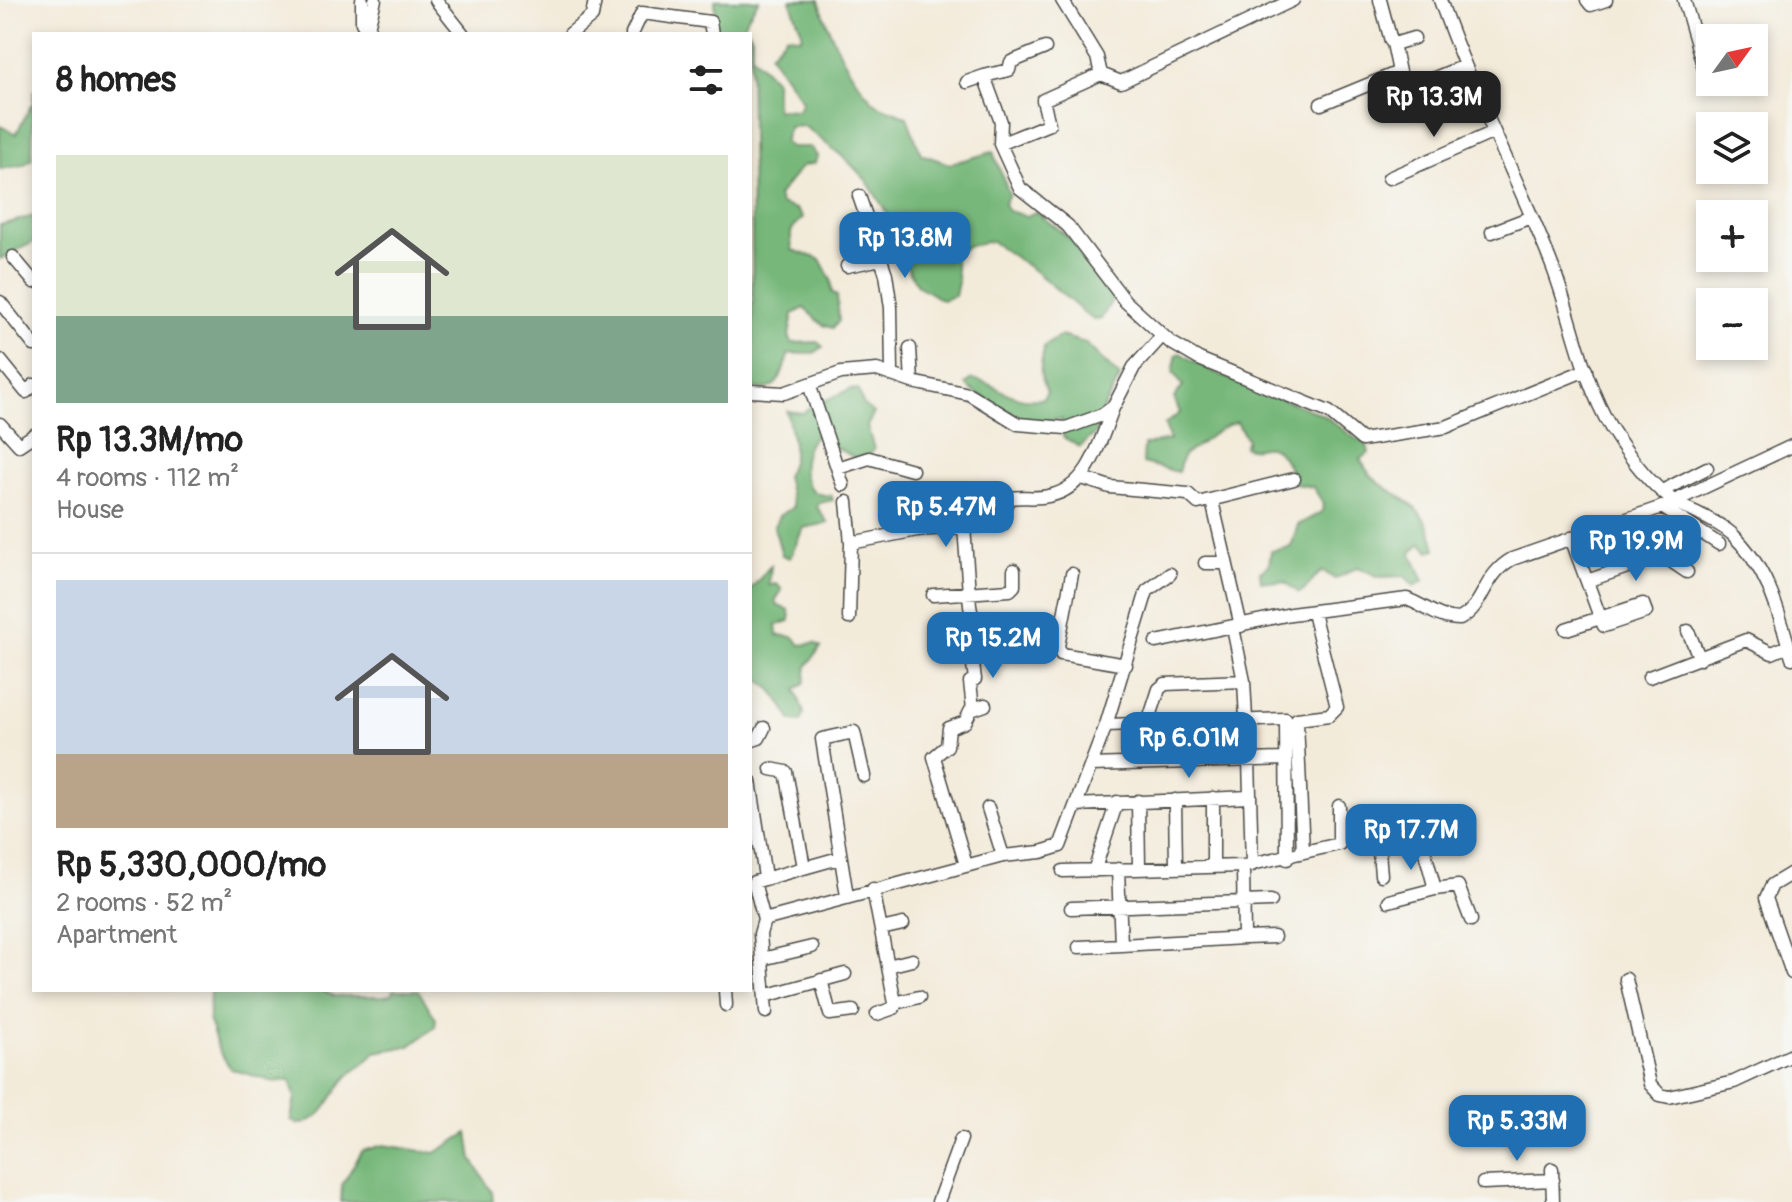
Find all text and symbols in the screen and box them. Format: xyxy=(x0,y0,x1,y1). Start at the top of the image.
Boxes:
north arrow xyxy=(1696,24,1768,96)
map controls xyxy=(1696,24,1768,360)
icon: filters xyxy=(684,58,728,102)
text: 8 homes xyxy=(56,59,176,102)
pin: Rp 13.3M xyxy=(1351,71,1517,139)
text: Rp 13.3M xyxy=(1386,81,1482,113)
button: layers xyxy=(1696,112,1768,184)
button: + xyxy=(1696,200,1768,272)
icon: home xyxy=(320,207,464,351)
pin: Rp 13.8M xyxy=(822,212,988,280)
text: Rp 13.8M xyxy=(857,222,953,254)
button: − xyxy=(1696,288,1768,360)
text: Rp 13.3M/mo xyxy=(56,419,243,462)
text: 4 rooms · 112 m² xyxy=(56,462,239,494)
pin: Rp 5.47M xyxy=(863,481,1029,549)
text: Rp 5.47M xyxy=(896,491,996,523)
text: House xyxy=(56,494,124,526)
pin: Rp 19.9M xyxy=(1553,515,1719,583)
text: Rp 19.9M xyxy=(1589,525,1683,557)
pin: Rp 15.2M xyxy=(910,612,1076,680)
text: Rp 15.2M xyxy=(945,622,1041,654)
icon: home xyxy=(320,632,464,776)
pin: Rp 6.01M xyxy=(1106,712,1272,780)
text: Rp 6.01M xyxy=(1139,722,1239,754)
pin: Rp 17.7M xyxy=(1328,804,1494,872)
text: Rp 17.7M xyxy=(1363,814,1459,846)
text: Rp 5,330,000/mo xyxy=(56,844,326,887)
text: 2 rooms · 52 m² xyxy=(56,887,232,919)
text: Apartment xyxy=(56,919,177,951)
pin: Rp 5.33M xyxy=(1434,1095,1600,1163)
text: Rp 5.33M xyxy=(1467,1105,1567,1137)

